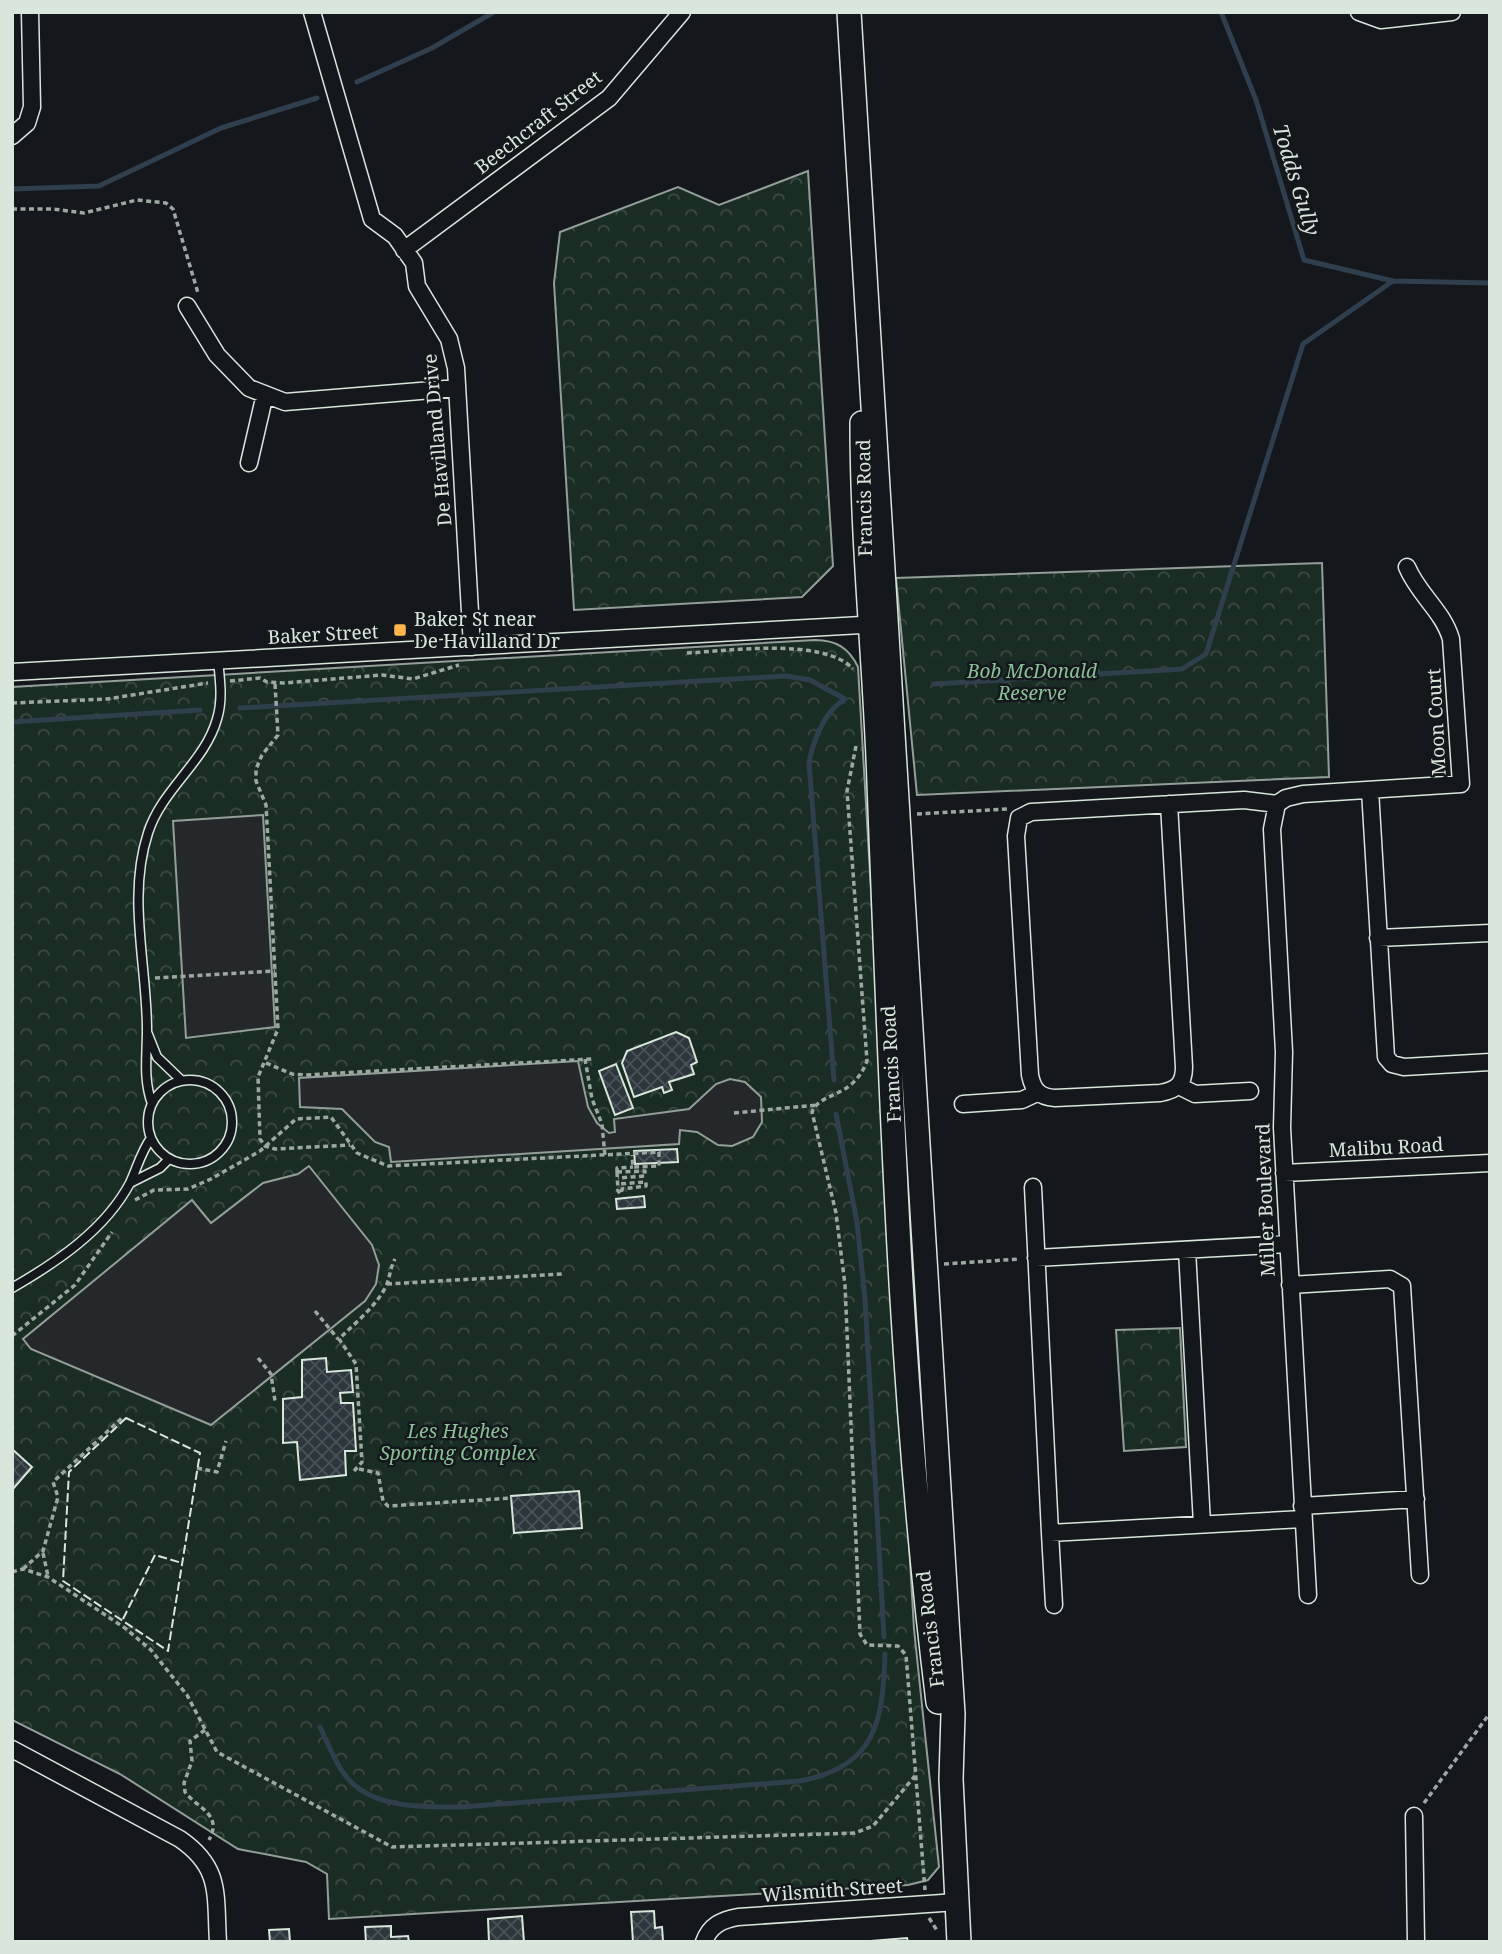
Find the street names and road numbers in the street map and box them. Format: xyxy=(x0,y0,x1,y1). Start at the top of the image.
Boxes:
street label: Beechcraft Street xyxy=(469,64,607,180)
street label: De Havilland Drive xyxy=(417,353,457,527)
street label: Francis Road xyxy=(850,439,878,557)
street label: Baker Street xyxy=(267,618,379,650)
street label: Moon Court xyxy=(1420,667,1452,776)
street label: Francis Road xyxy=(875,1004,907,1123)
street label: Miller Boulevard xyxy=(1249,1122,1281,1277)
street label: Malibu Road xyxy=(1328,1131,1444,1163)
street label: Francis Road xyxy=(910,1569,950,1689)
street label: Wilsmith Street xyxy=(761,1872,904,1908)

